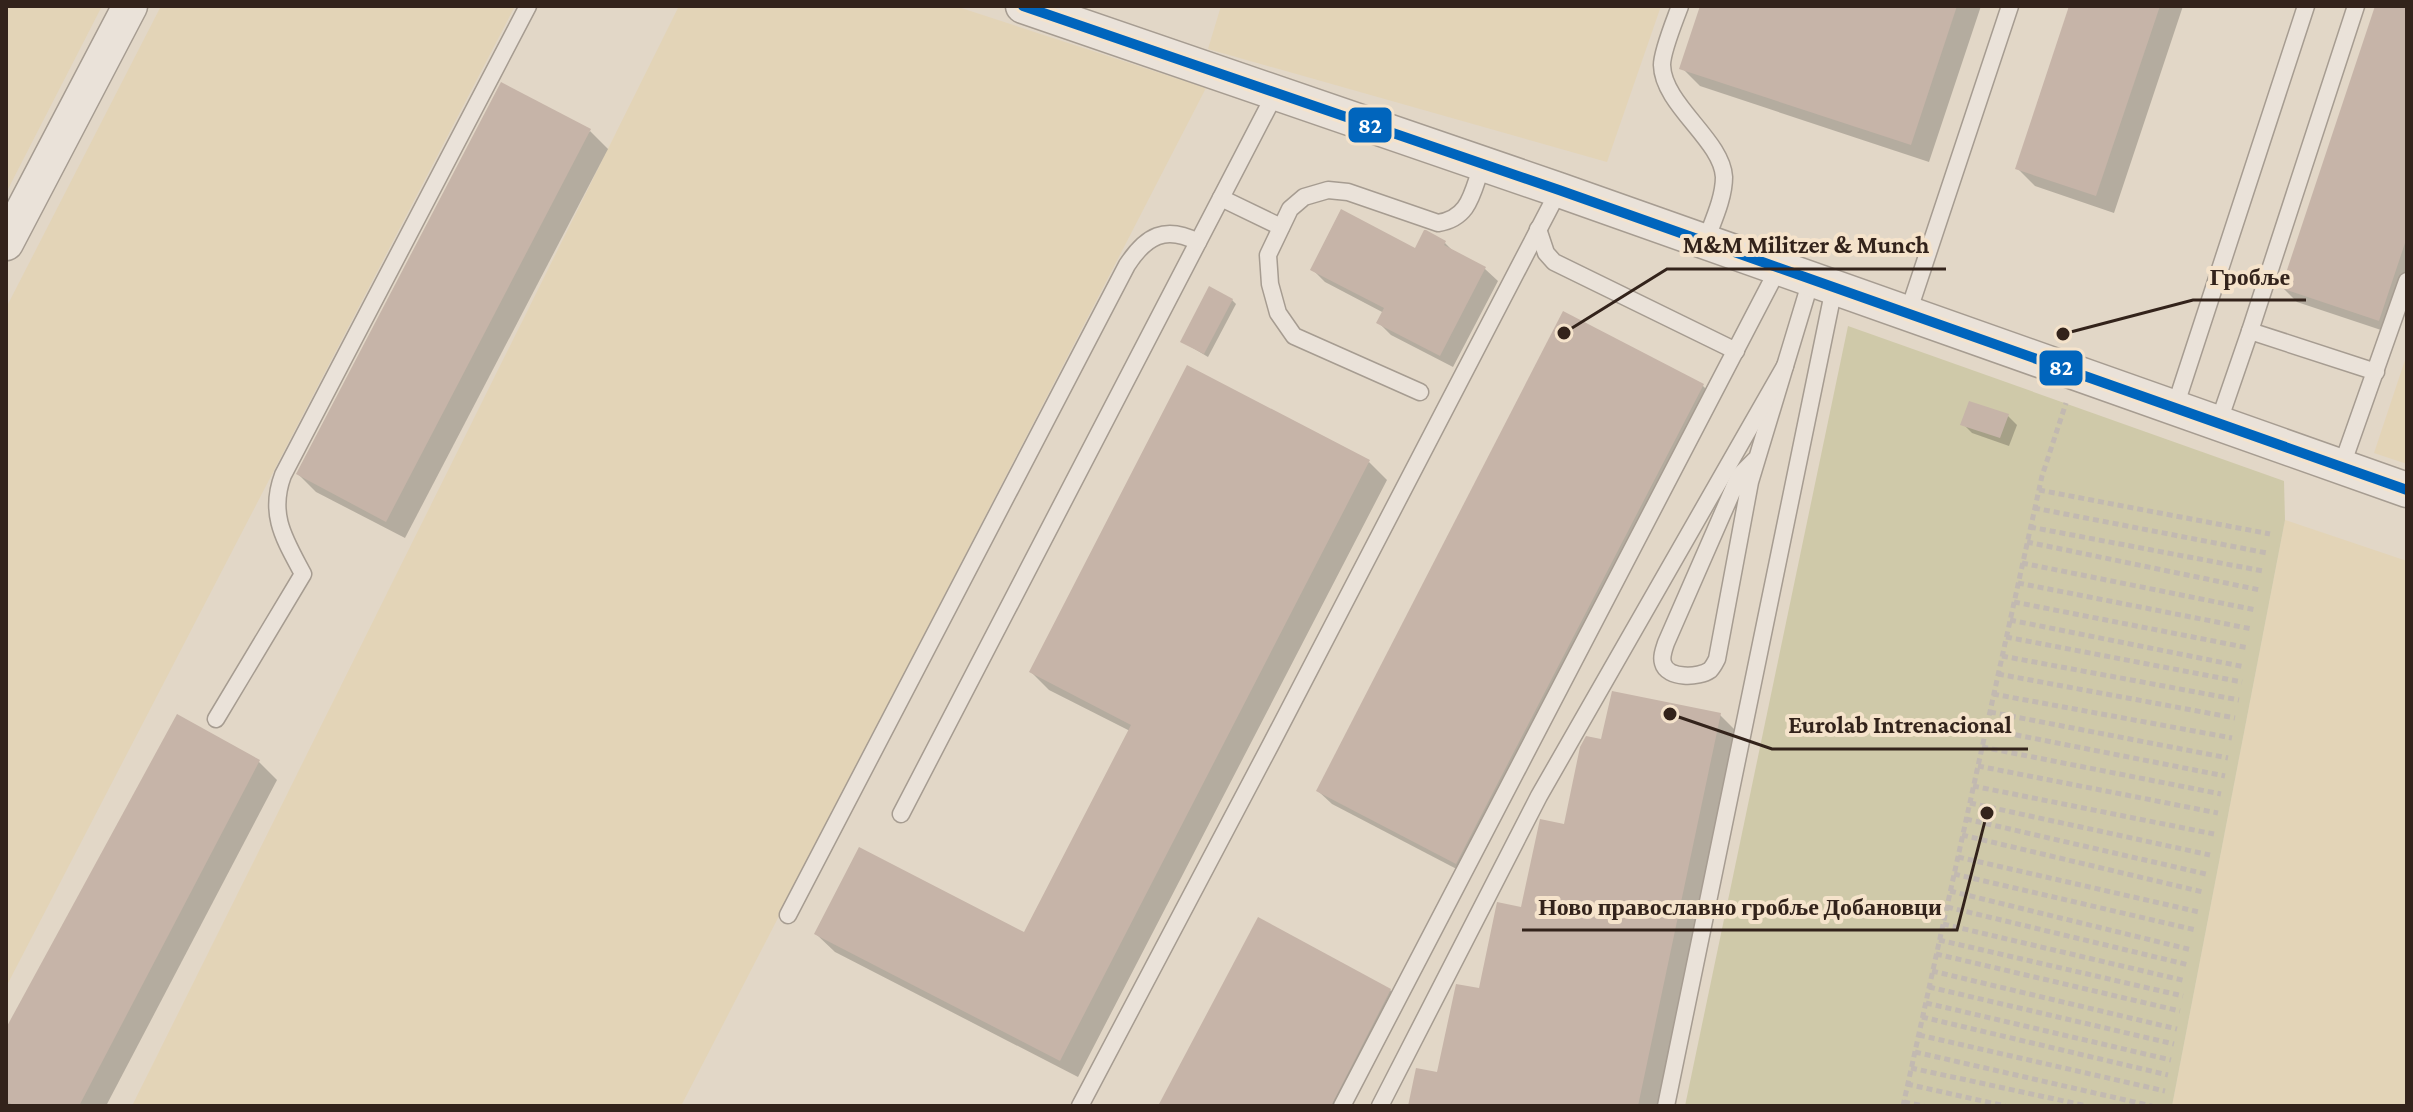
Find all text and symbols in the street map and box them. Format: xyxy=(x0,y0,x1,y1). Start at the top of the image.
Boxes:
line badge: 82 xyxy=(1347,106,1393,144)
text: 82 xyxy=(1358,113,1382,138)
callout: M&M Militzer & Munch xyxy=(1667,221,1946,269)
text: M&M Militzer & Munch xyxy=(1683,231,1930,258)
callout: Гробље xyxy=(2193,252,2306,300)
text: Гробље xyxy=(2210,263,2291,290)
line badge: 82 xyxy=(2038,349,2084,387)
text: 82 xyxy=(2049,355,2073,380)
callout: Eurolab Intrenacional xyxy=(1772,701,2028,749)
text: Eurolab Intrenacional xyxy=(1788,711,2012,738)
callout: Ново православно гробље Добановци xyxy=(1522,882,1957,930)
text: Ново православно гробље Добановци xyxy=(1538,893,1942,920)

